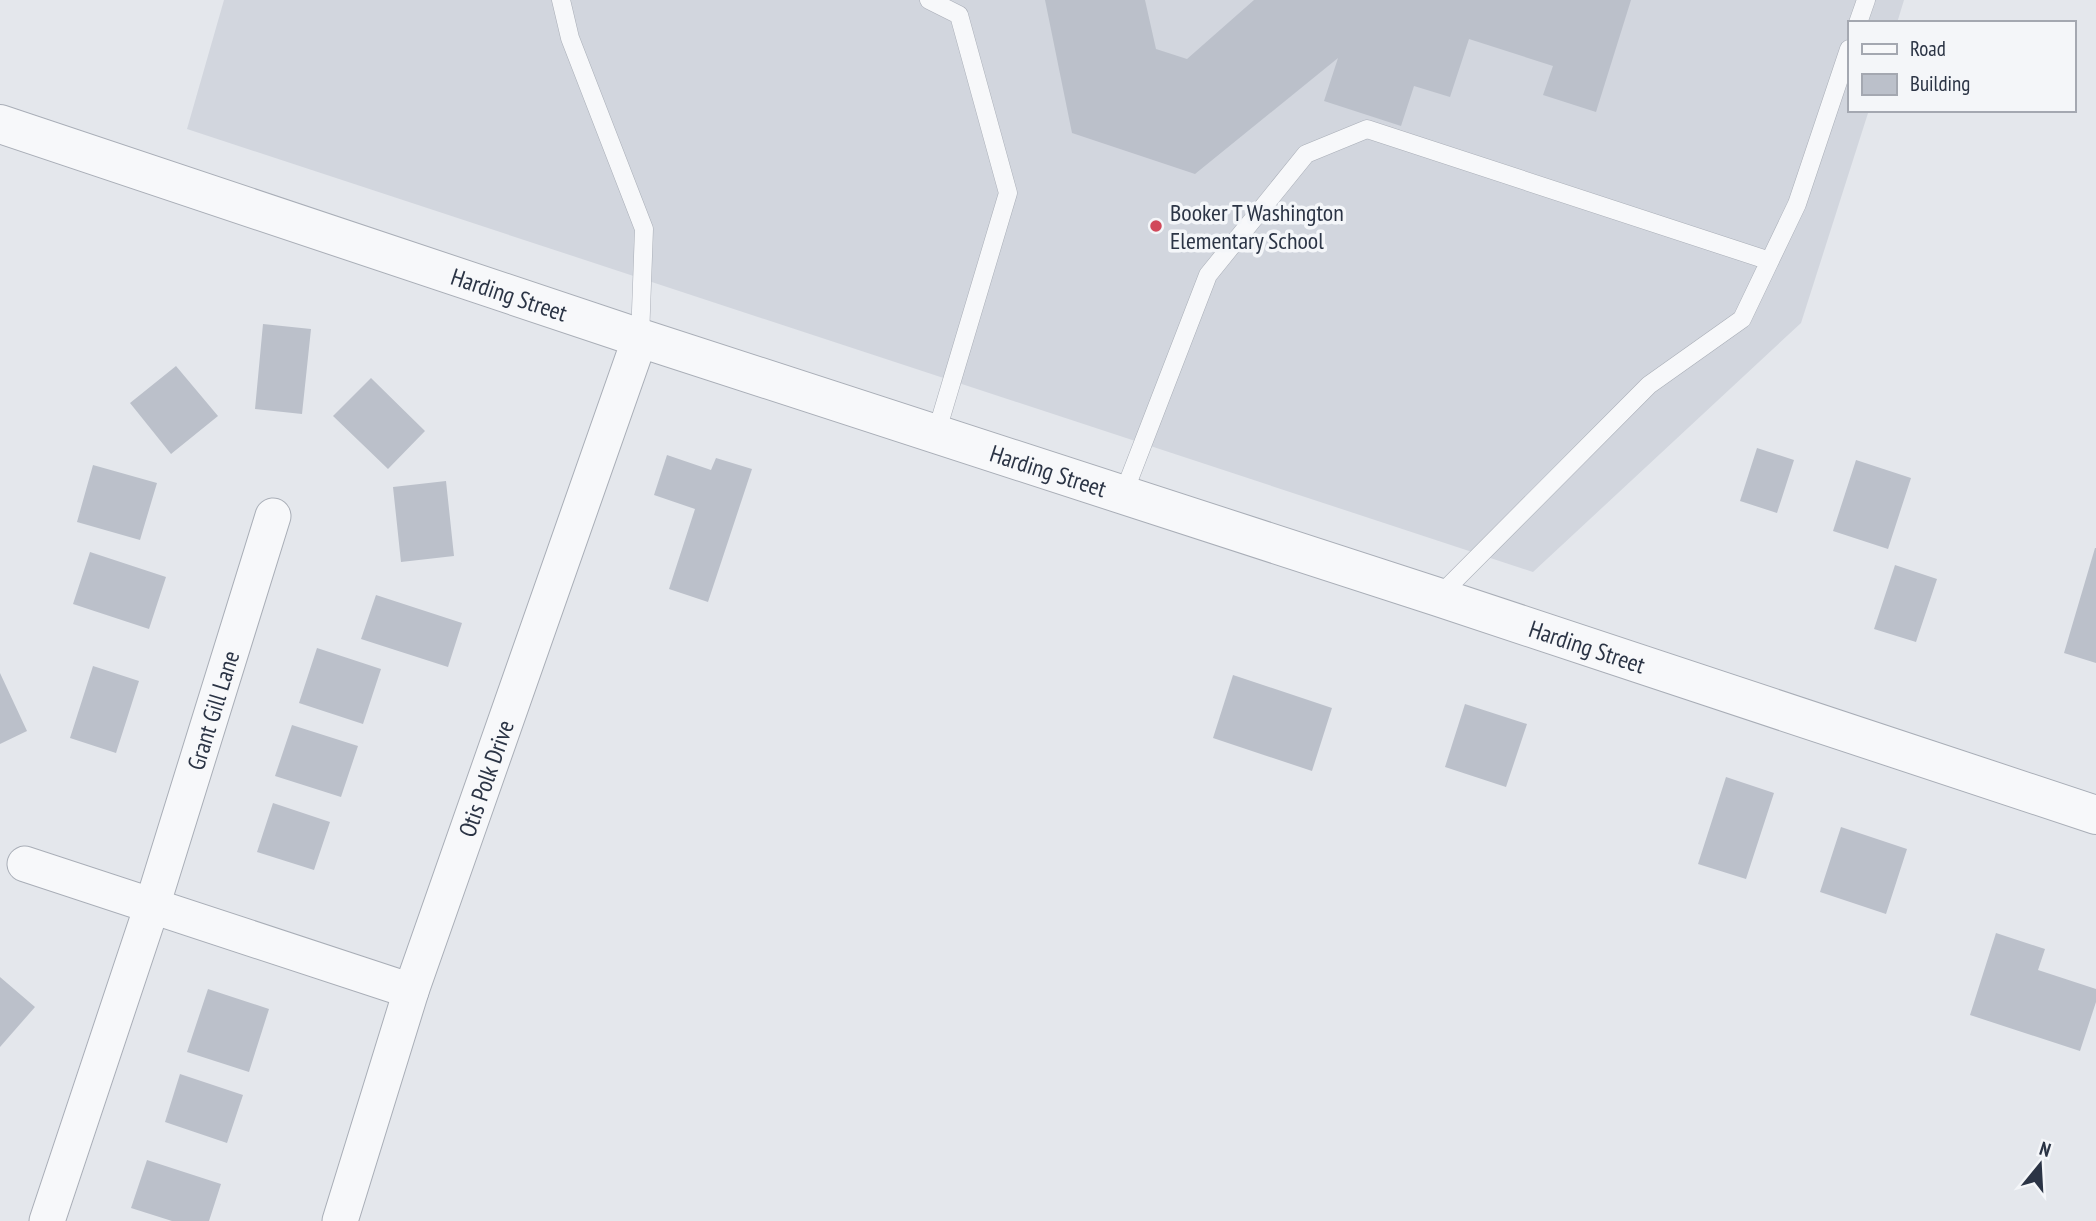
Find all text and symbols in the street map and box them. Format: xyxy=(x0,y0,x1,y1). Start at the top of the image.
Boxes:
legend xyxy=(1848,21,2075,112)
text: Road xyxy=(1910,35,1946,62)
text: Building xyxy=(1910,70,1970,97)
place label: Booker T Washington Elementary School xyxy=(1170,197,1344,256)
marker: Booker T Washington Elementary School xyxy=(1148,218,1164,234)
street label: Harding Street xyxy=(447,260,572,328)
street label: Harding Street xyxy=(986,437,1111,504)
street label: Harding Street xyxy=(1525,613,1650,680)
street label: Grant Gill Lane xyxy=(180,647,246,774)
street label: Otis Polk Drive xyxy=(451,716,520,841)
north arrow xyxy=(2005,1130,2075,1200)
text: N xyxy=(2037,1136,2054,1162)

